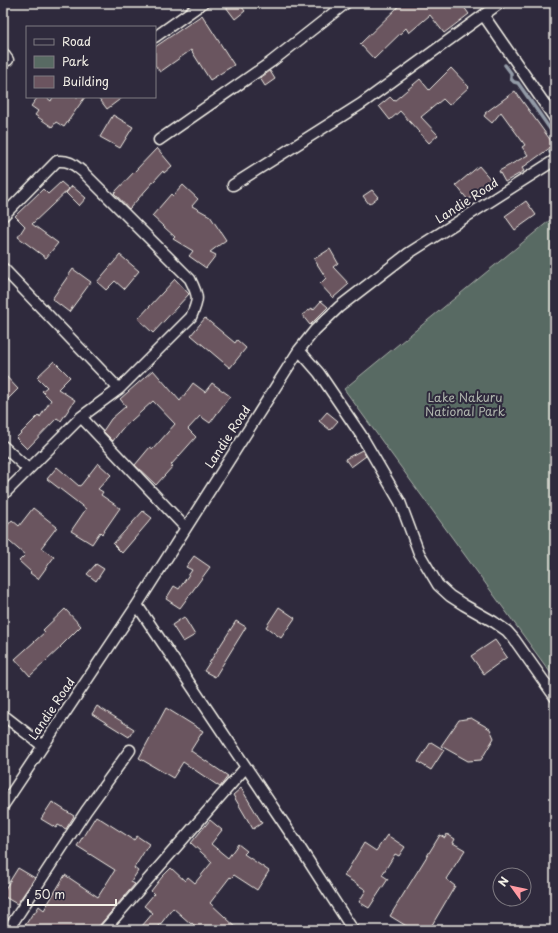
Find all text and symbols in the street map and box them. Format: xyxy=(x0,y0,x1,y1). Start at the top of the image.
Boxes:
legend xyxy=(26,26,156,98)
text: Road xyxy=(62,32,91,50)
text: Park xyxy=(62,52,89,70)
text: Building xyxy=(62,72,109,90)
street label: Landie Road xyxy=(431,173,502,227)
park label: Lake Nakuru National Park xyxy=(425,388,505,420)
street label: Landie Road xyxy=(200,401,254,471)
street label: Landie Road xyxy=(24,674,79,743)
north arrow xyxy=(492,867,532,907)
text: N xyxy=(494,873,513,890)
scale bar xyxy=(28,881,116,907)
text: 50 m xyxy=(34,885,65,903)

